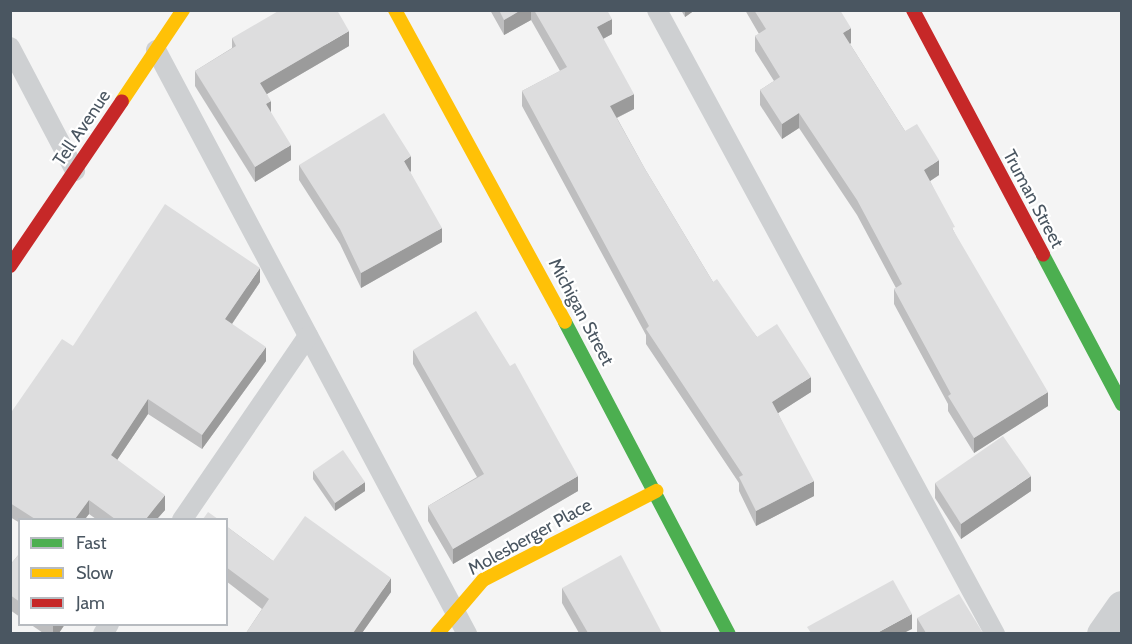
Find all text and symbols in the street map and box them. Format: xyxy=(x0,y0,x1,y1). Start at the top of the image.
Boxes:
street label: Tell Avenue xyxy=(49,86,115,170)
street label: Truman Street xyxy=(998,146,1068,252)
street label: Michigan Street xyxy=(544,255,618,369)
street label: Molesberger Place xyxy=(464,494,596,580)
legend xyxy=(18,518,228,626)
text: Fast xyxy=(76,532,107,554)
text: Slow xyxy=(76,562,113,584)
text: Jam xyxy=(76,592,105,614)

